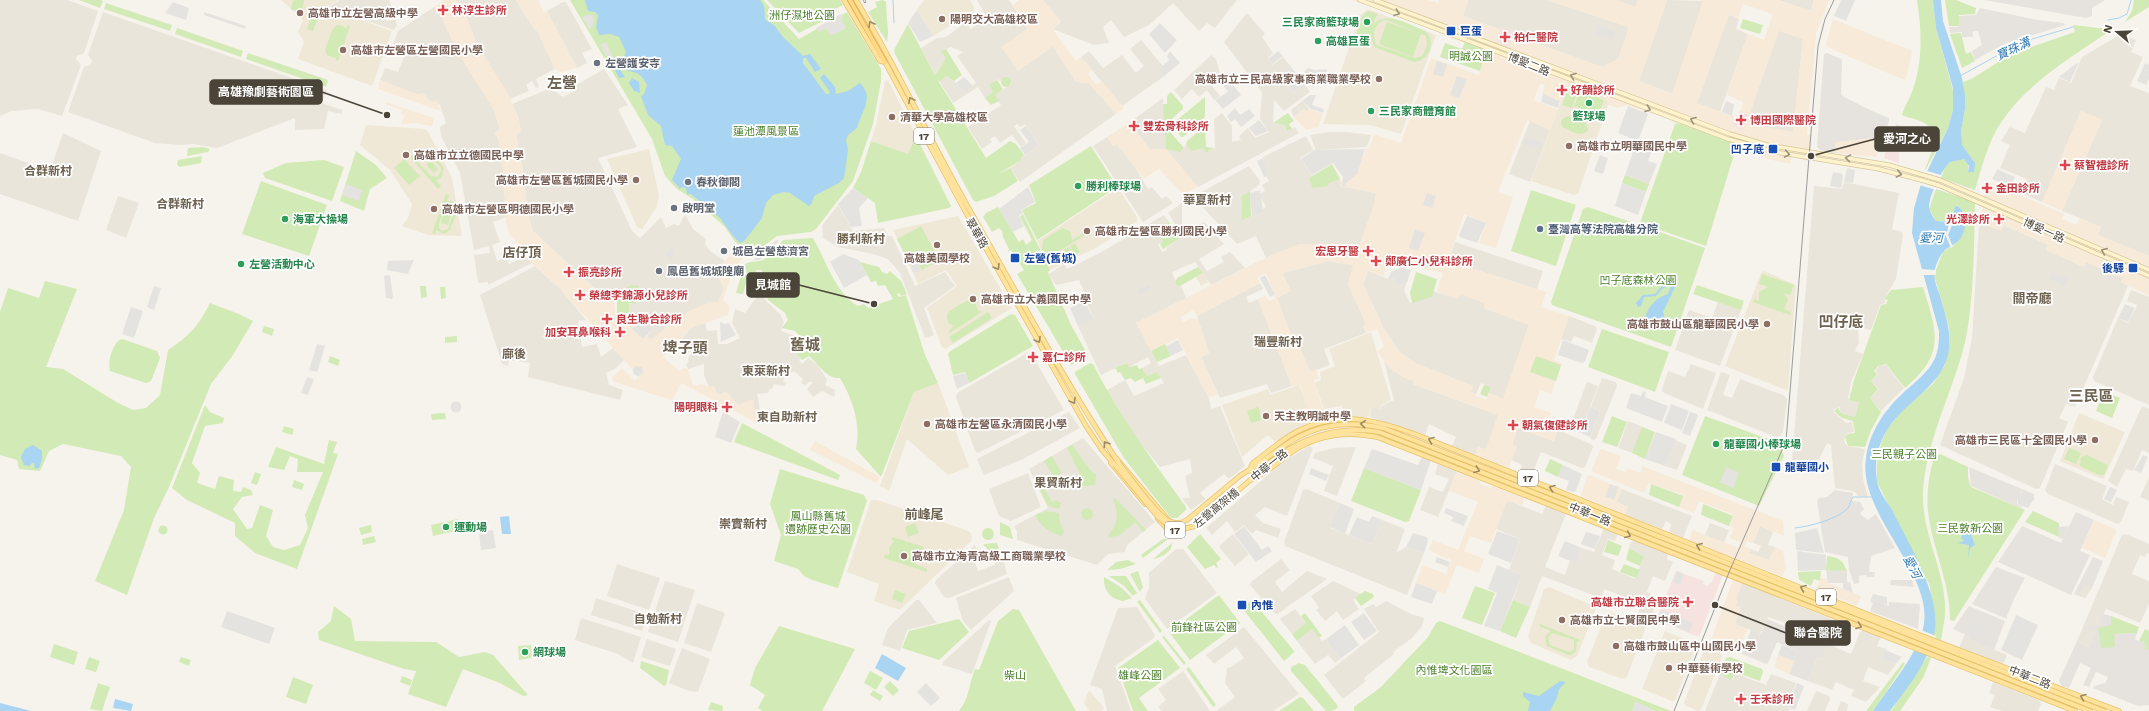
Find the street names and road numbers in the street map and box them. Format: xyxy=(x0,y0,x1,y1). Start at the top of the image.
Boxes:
street label: 博愛二路 xyxy=(1506,50,1552,79)
road number: 17 xyxy=(914,128,934,144)
street label: 翠華路 xyxy=(963,216,990,251)
street label: 博愛一路 xyxy=(2021,216,2067,245)
street label: 中華一路 xyxy=(1248,446,1291,484)
road number: 17 xyxy=(1518,470,1538,486)
street label: 左營高架橋 xyxy=(1191,486,1242,531)
street label: 中華一路 xyxy=(1567,500,1613,529)
road number: 17 xyxy=(1165,522,1185,538)
road number: 17 xyxy=(1816,589,1836,605)
street label: 中華二路 xyxy=(2007,664,2053,691)

